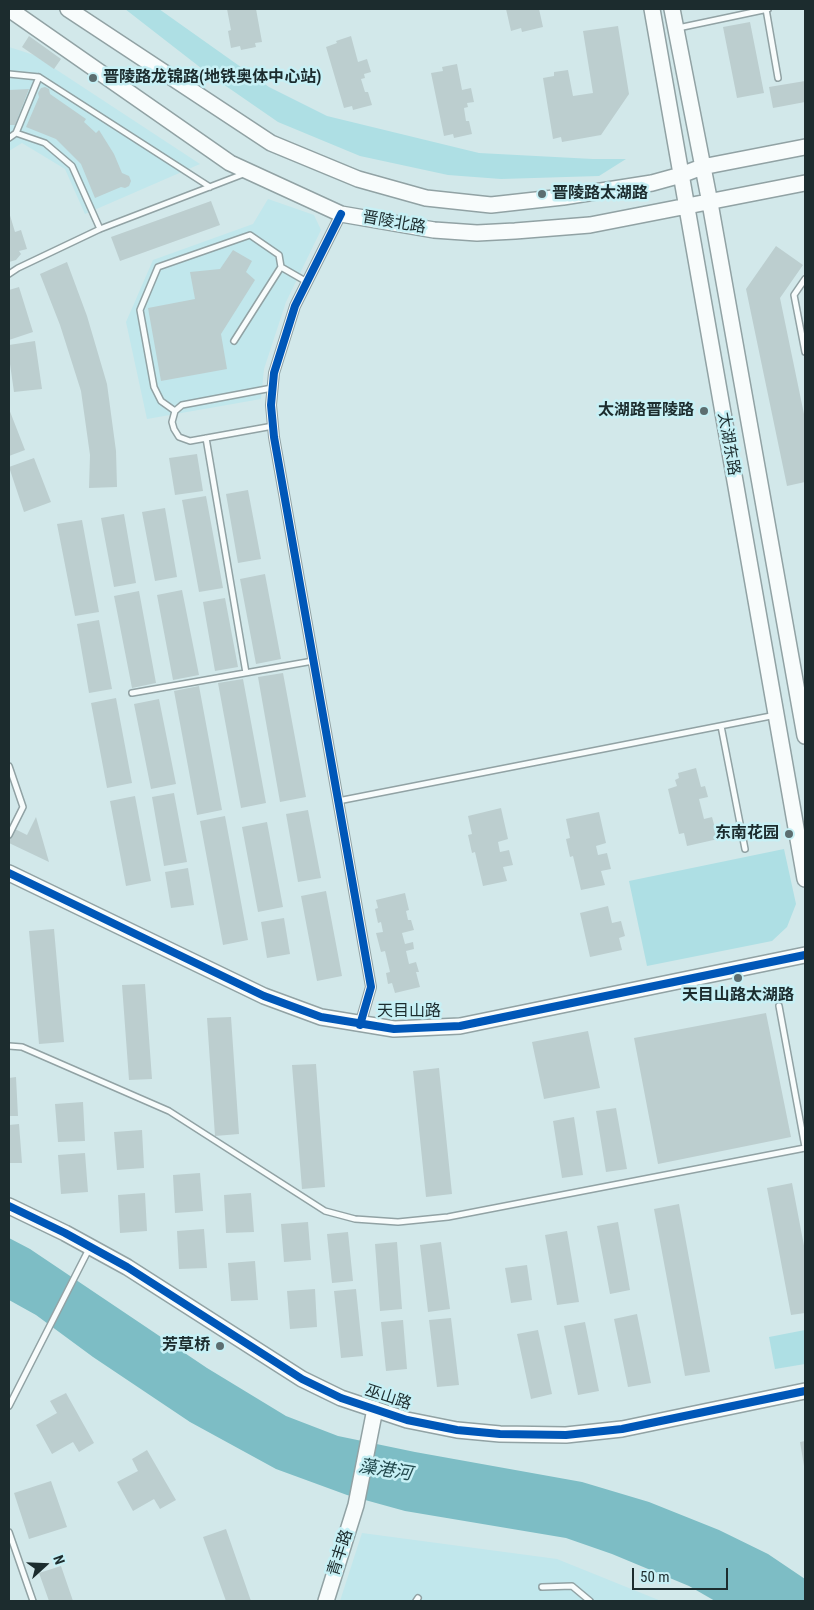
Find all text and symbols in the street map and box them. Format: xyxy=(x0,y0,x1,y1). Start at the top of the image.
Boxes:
place label: 晋陵路龙锦路(地铁奥体中心站) xyxy=(103,68,321,88)
marker: 晋陵路龙锦路(地铁奥体中心站) xyxy=(87,72,99,84)
place label: 晋陵路太湖路 xyxy=(552,184,648,204)
marker: 晋陵路太湖路 xyxy=(536,188,548,200)
street label: 晋陵北路 xyxy=(361,208,427,238)
place label: 太湖路晋陵路 xyxy=(598,401,694,421)
marker: 太湖路晋陵路 xyxy=(698,405,710,417)
street label: 太湖东路 xyxy=(713,411,743,477)
place label: 东南花园 xyxy=(715,824,779,844)
marker: 东南花园 xyxy=(783,828,795,840)
marker: 天目山路太湖路 xyxy=(732,972,744,984)
place label: 天目山路太湖路 xyxy=(682,986,794,1006)
street label: 天目山路 xyxy=(377,1002,441,1022)
place label: 芳草桥 xyxy=(162,1336,210,1356)
marker: 芳草桥 xyxy=(214,1340,226,1352)
street label: 巫山路 xyxy=(362,1381,414,1415)
water label: 藻港河 xyxy=(357,1456,413,1486)
street label: 青丰路 xyxy=(324,1527,358,1579)
north arrow xyxy=(20,1540,70,1590)
text: N xyxy=(50,1553,68,1567)
scale bar xyxy=(634,1558,730,1590)
text: 50 m xyxy=(640,1568,670,1586)

